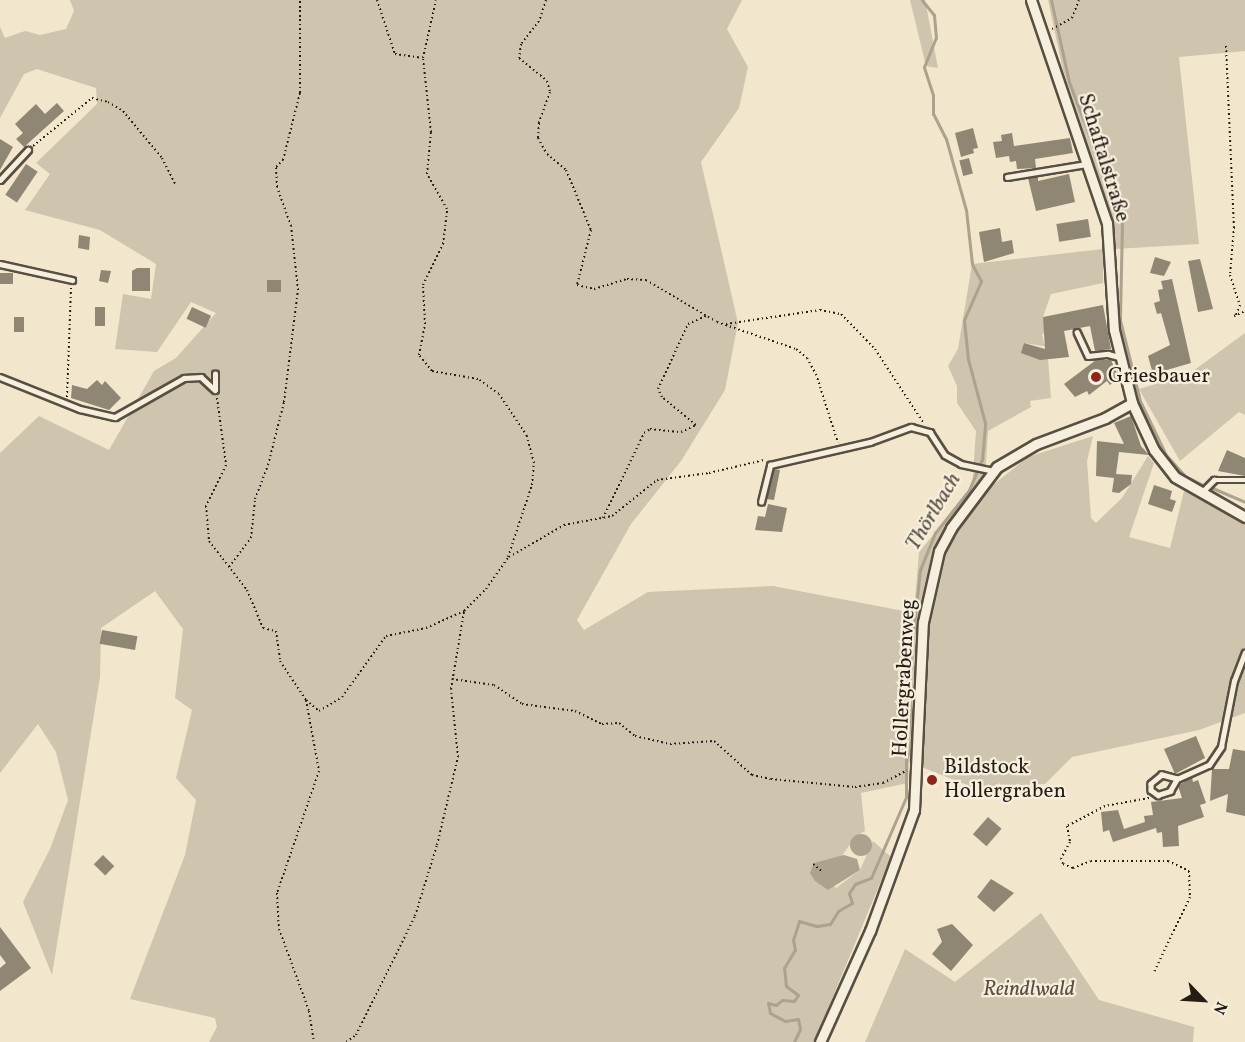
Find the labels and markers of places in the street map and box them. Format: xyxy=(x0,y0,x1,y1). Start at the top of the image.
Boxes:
place label: Griesbauer xyxy=(1108,364,1210,390)
marker: Griesbauer xyxy=(1089,370,1103,384)
place label: Bildstock Hollergraben xyxy=(944,755,1066,805)
marker: Bildstock Hollergraben xyxy=(925,773,939,787)

